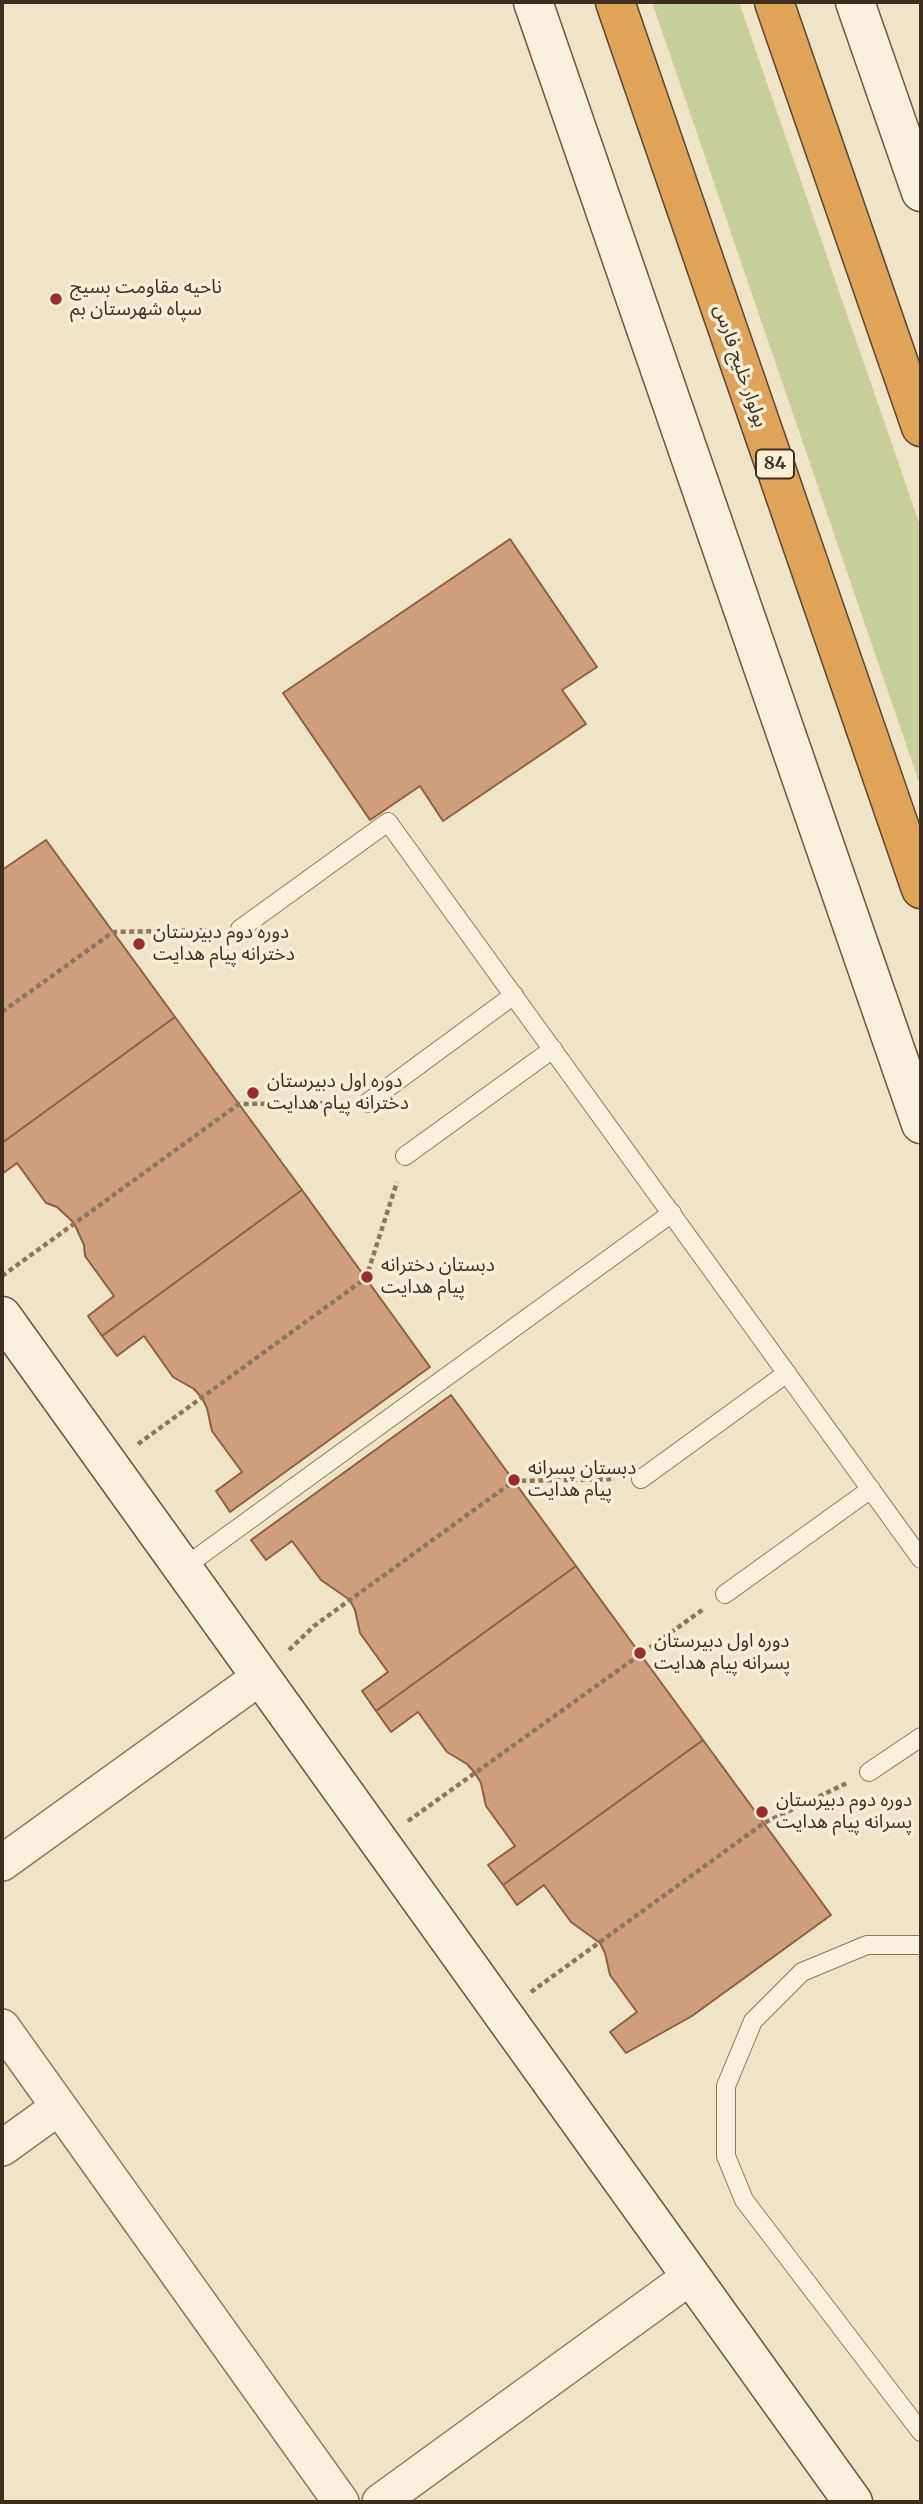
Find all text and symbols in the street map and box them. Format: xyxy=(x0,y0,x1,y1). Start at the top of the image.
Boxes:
place label: ناحیه مقاومت بسیج سپاه شهرستان بم xyxy=(70,277,222,321)
marker: ناحیه مقاومت بسیج سپاه شهرستان بم xyxy=(48,291,64,307)
street label: بولوار خلیج فارس xyxy=(708,302,772,430)
road number: 84 xyxy=(756,450,794,478)
place label: دوره دوم دبیرستان دخترانه پیام هدایت xyxy=(153,922,295,966)
marker: دوره دوم دبیرستان دخترانه پیام هدایت xyxy=(131,936,147,952)
place label: دوره اول دبیرستان دخترانه پیام هدایت xyxy=(267,1071,409,1115)
marker: دوره اول دبیرستان دخترانه پیام هدایت xyxy=(245,1085,261,1101)
place label: دبستان دخترانه پیام هدایت xyxy=(381,1255,495,1299)
marker: دبستان دخترانه پیام هدایت xyxy=(359,1269,375,1285)
place label: دبستان پسرانه پیام هدایت xyxy=(528,1458,636,1502)
marker: دبستان پسرانه پیام هدایت xyxy=(506,1472,522,1488)
place label: دوره اول دبیرستان پسرانه پیام هدایت xyxy=(654,1631,790,1675)
marker: دوره اول دبیرستان پسرانه پیام هدایت xyxy=(632,1645,648,1661)
place label: دوره دوم دبیرستان پسرانه پیام هدایت xyxy=(776,1790,912,1834)
marker: دوره دوم دبیرستان پسرانه پیام هدایت xyxy=(754,1804,770,1820)

